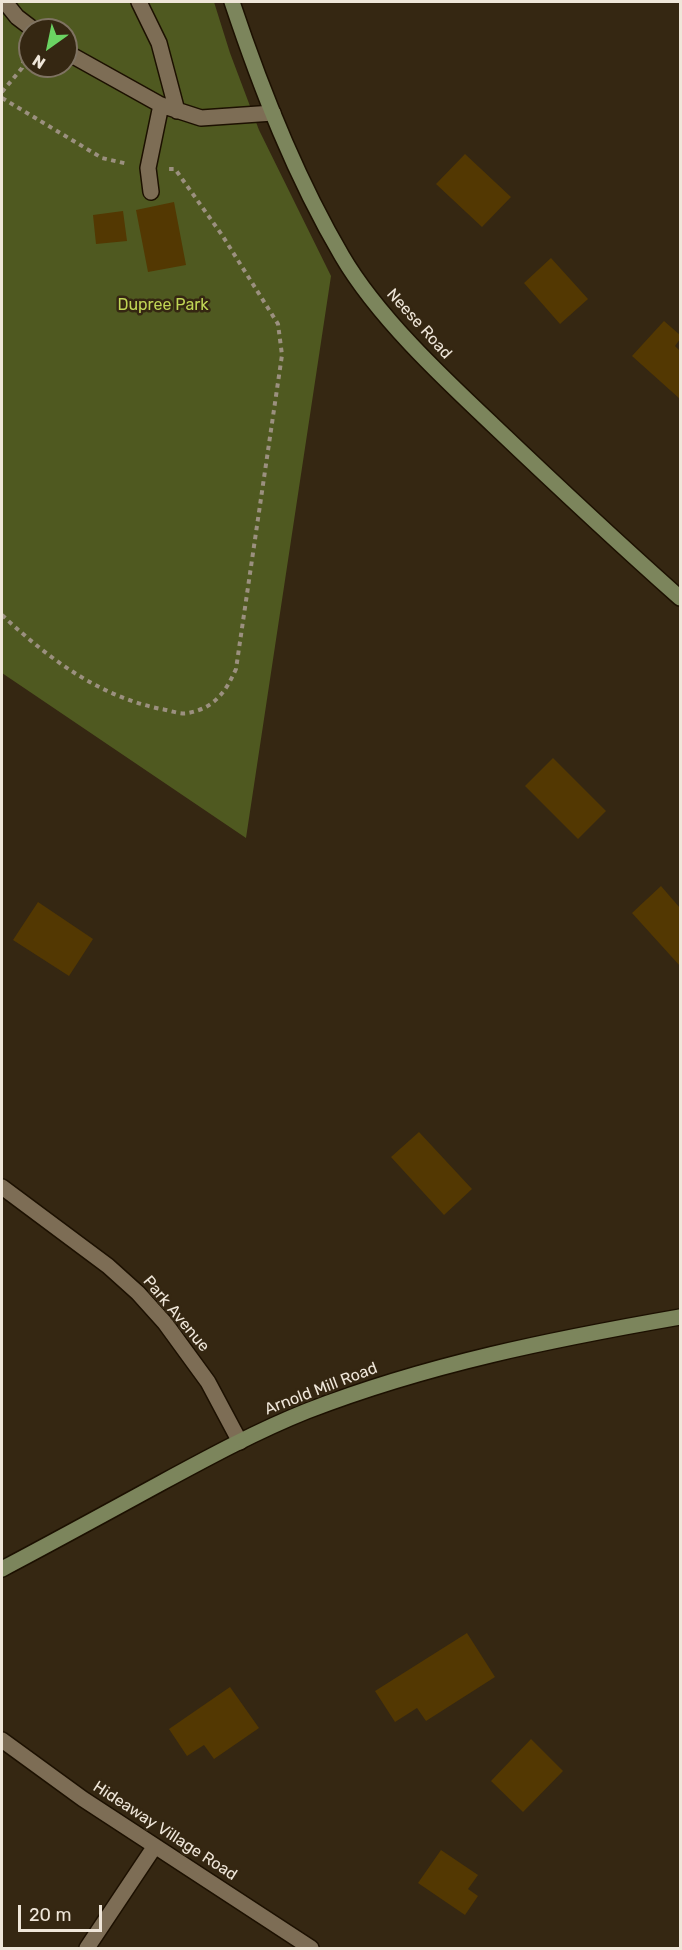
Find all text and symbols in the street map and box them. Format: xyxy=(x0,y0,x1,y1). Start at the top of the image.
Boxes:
north arrow xyxy=(18,18,78,78)
text: N xyxy=(29,51,49,73)
street label: Neese Road xyxy=(382,285,456,363)
park label: Dupree Park xyxy=(117,295,209,315)
street label: Park Avenue xyxy=(139,1272,213,1356)
street label: Arnold Mill Road xyxy=(262,1359,380,1419)
street label: Hideaway Village Road xyxy=(89,1777,241,1885)
scale bar xyxy=(21,1893,105,1931)
text: 20 m xyxy=(29,1904,71,1926)

